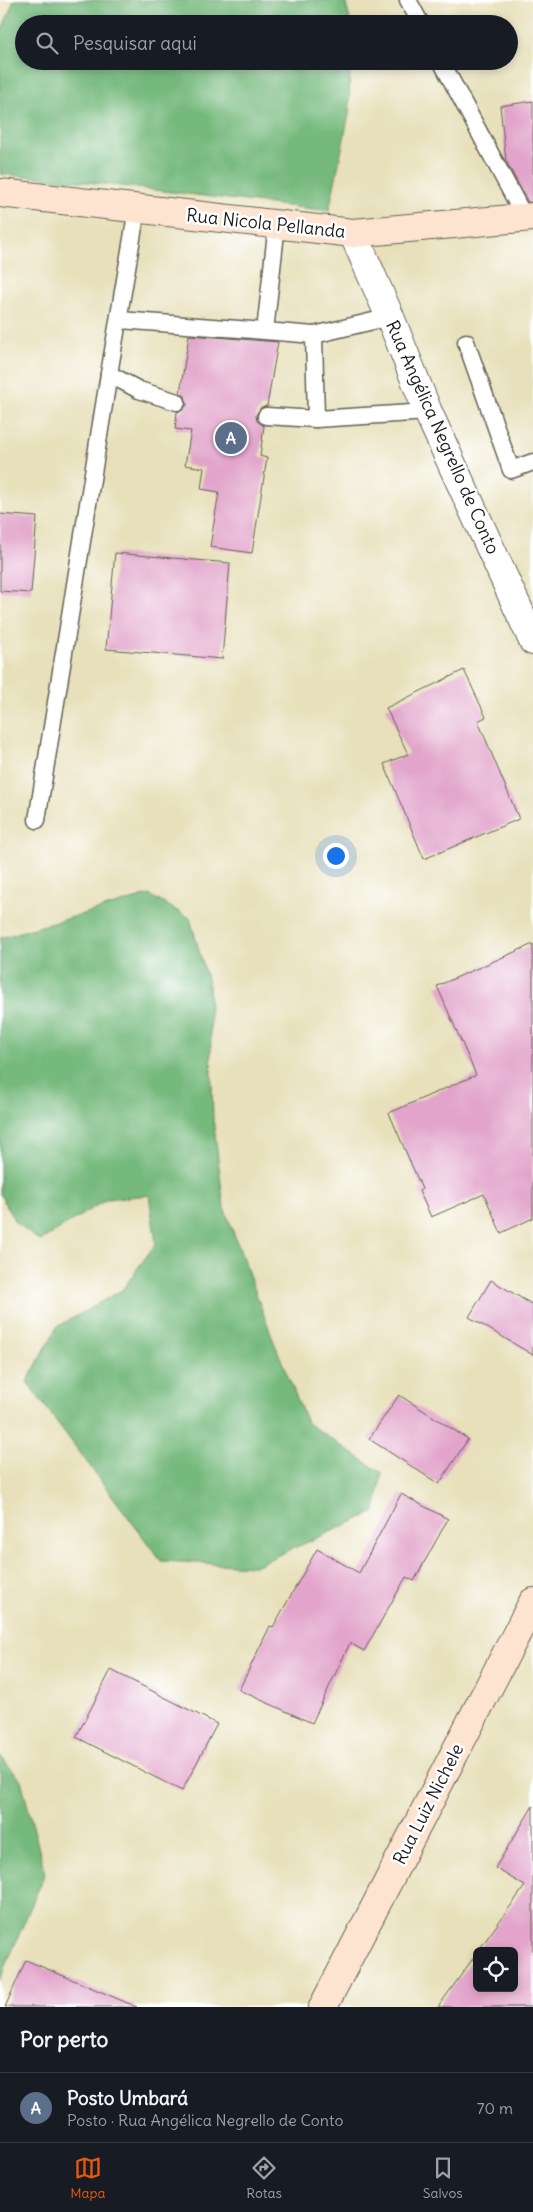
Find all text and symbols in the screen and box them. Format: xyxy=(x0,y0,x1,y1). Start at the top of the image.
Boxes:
search box xyxy=(15,15,518,70)
icon: search xyxy=(33,29,61,57)
text: Pesquisar aqui xyxy=(73,31,197,55)
street label: Rua Nicola Pellanda xyxy=(185,203,347,243)
street label: Rua Angélica Negrello de Conto xyxy=(381,317,505,557)
pin: A xyxy=(215,419,247,457)
your location xyxy=(323,843,349,869)
street label: Rua Luiz Nichele xyxy=(388,1740,468,1868)
map controls xyxy=(473,1947,518,1992)
button: locate xyxy=(473,1947,518,1992)
text: Por perto xyxy=(20,2026,108,2053)
text: Posto Umbará xyxy=(67,2086,188,2110)
text: A xyxy=(31,2098,41,2118)
text: 70 m xyxy=(477,2098,513,2118)
text: Posto · Rua Angélica Negrello de Conto xyxy=(67,2110,343,2130)
tab: Mapa xyxy=(70,2154,106,2202)
tab: Rotas xyxy=(246,2154,282,2202)
tab: Salvos xyxy=(423,2154,463,2202)

